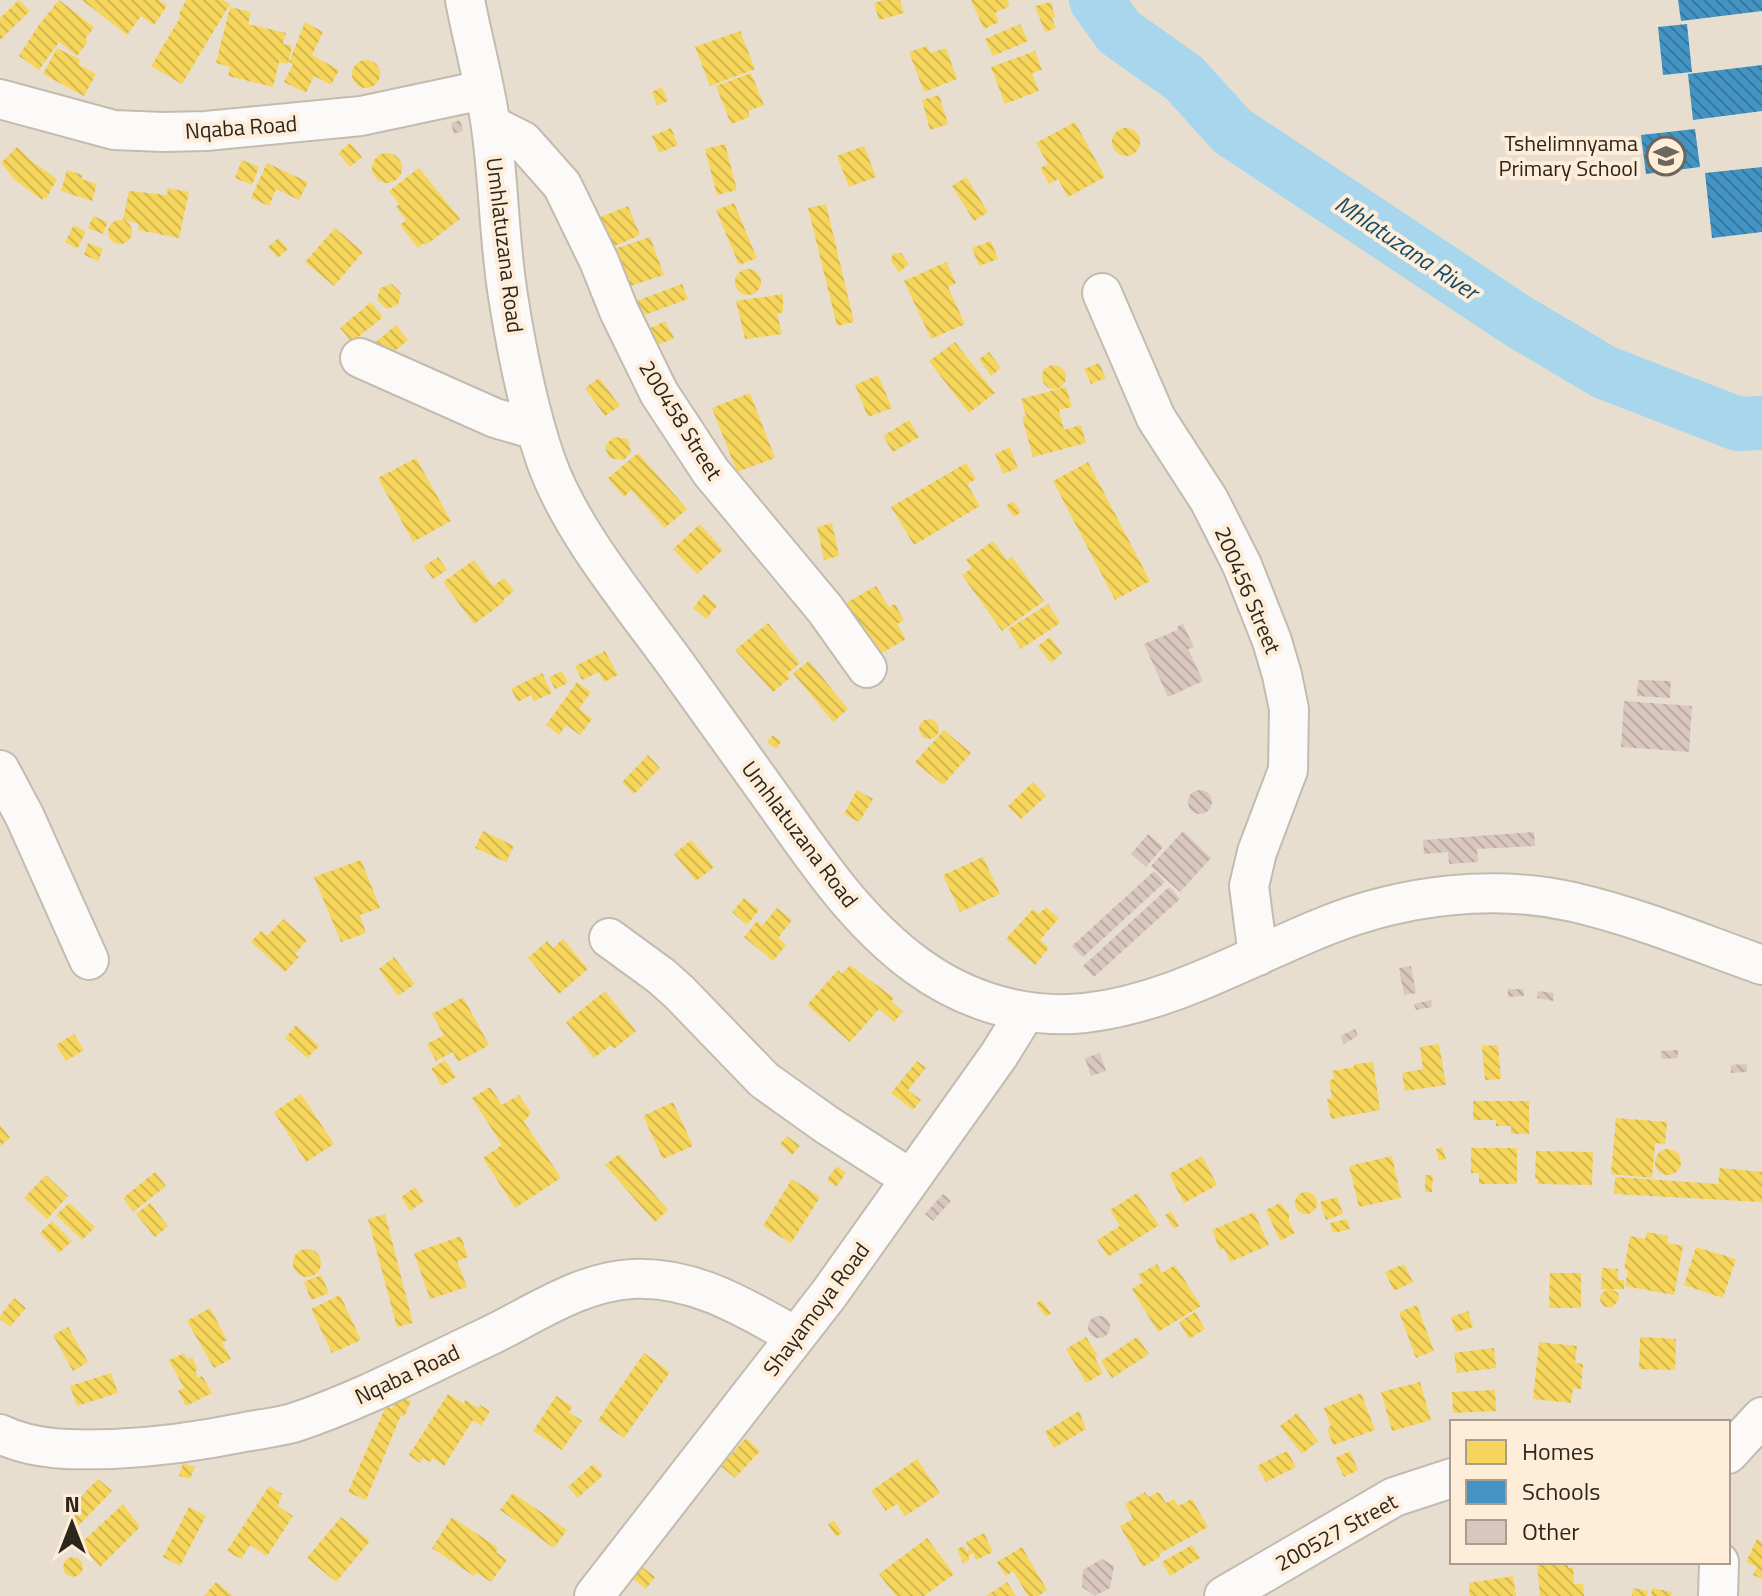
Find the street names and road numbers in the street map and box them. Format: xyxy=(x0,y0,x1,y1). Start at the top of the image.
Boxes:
street label: Nqaba Road xyxy=(184,106,298,148)
street label: Umhlatuzana Road xyxy=(477,155,533,335)
street label: 200458 Street xyxy=(631,354,731,487)
street label: 200456 Street xyxy=(1206,521,1290,659)
street label: Umhlatuzana Road xyxy=(733,753,867,915)
street label: Shayamoya Road xyxy=(754,1235,878,1383)
street label: Nqaba Road xyxy=(349,1335,465,1413)
street label: 200527 Street xyxy=(1269,1484,1404,1580)

